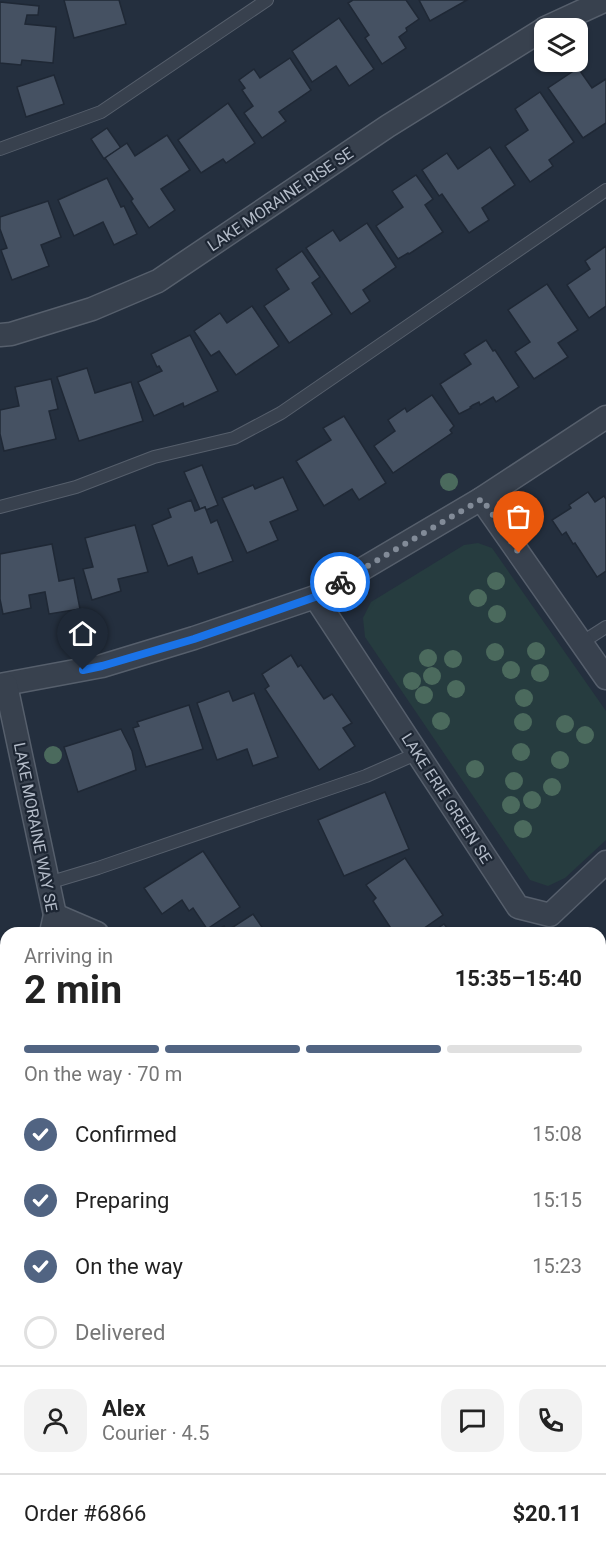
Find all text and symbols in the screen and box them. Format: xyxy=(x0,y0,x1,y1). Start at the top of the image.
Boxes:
map controls xyxy=(534,18,588,72)
button: layers xyxy=(534,18,588,72)
street label: LAKE MORAINE RISE SE xyxy=(204,144,357,255)
pin xyxy=(493,491,544,553)
icon: bag xyxy=(502,500,535,533)
courier xyxy=(310,552,370,612)
icon: bike xyxy=(324,566,357,599)
pin xyxy=(57,608,108,670)
icon: home xyxy=(66,617,99,650)
street label: LAKE ERIE GREEN SE xyxy=(397,730,496,867)
street label: LAKE MORAINE WAY SE xyxy=(10,741,61,913)
text: Arriving in xyxy=(24,944,113,968)
text: 15:35–15:40 xyxy=(455,966,582,991)
text: 2 min xyxy=(24,967,122,1013)
text: On the way · 70 m xyxy=(24,1062,182,1086)
icon: check xyxy=(24,1118,57,1151)
text: Confirmed xyxy=(75,1122,177,1147)
text: 15:08 xyxy=(532,1122,582,1146)
icon: check xyxy=(24,1184,57,1217)
text: Preparing xyxy=(75,1188,169,1213)
text: 15:15 xyxy=(532,1188,582,1212)
icon: check xyxy=(24,1250,57,1283)
text: On the way xyxy=(75,1254,183,1279)
text: 15:23 xyxy=(532,1254,582,1278)
text: Delivered xyxy=(75,1320,165,1345)
button: person xyxy=(24,1389,87,1452)
button: chat xyxy=(441,1389,504,1452)
button: phone xyxy=(519,1389,582,1452)
text: Alex xyxy=(102,1396,146,1421)
text: Courier · 4.5 xyxy=(102,1421,209,1445)
text: Order #6866 xyxy=(24,1501,146,1526)
text: $20.11 xyxy=(513,1501,582,1526)

